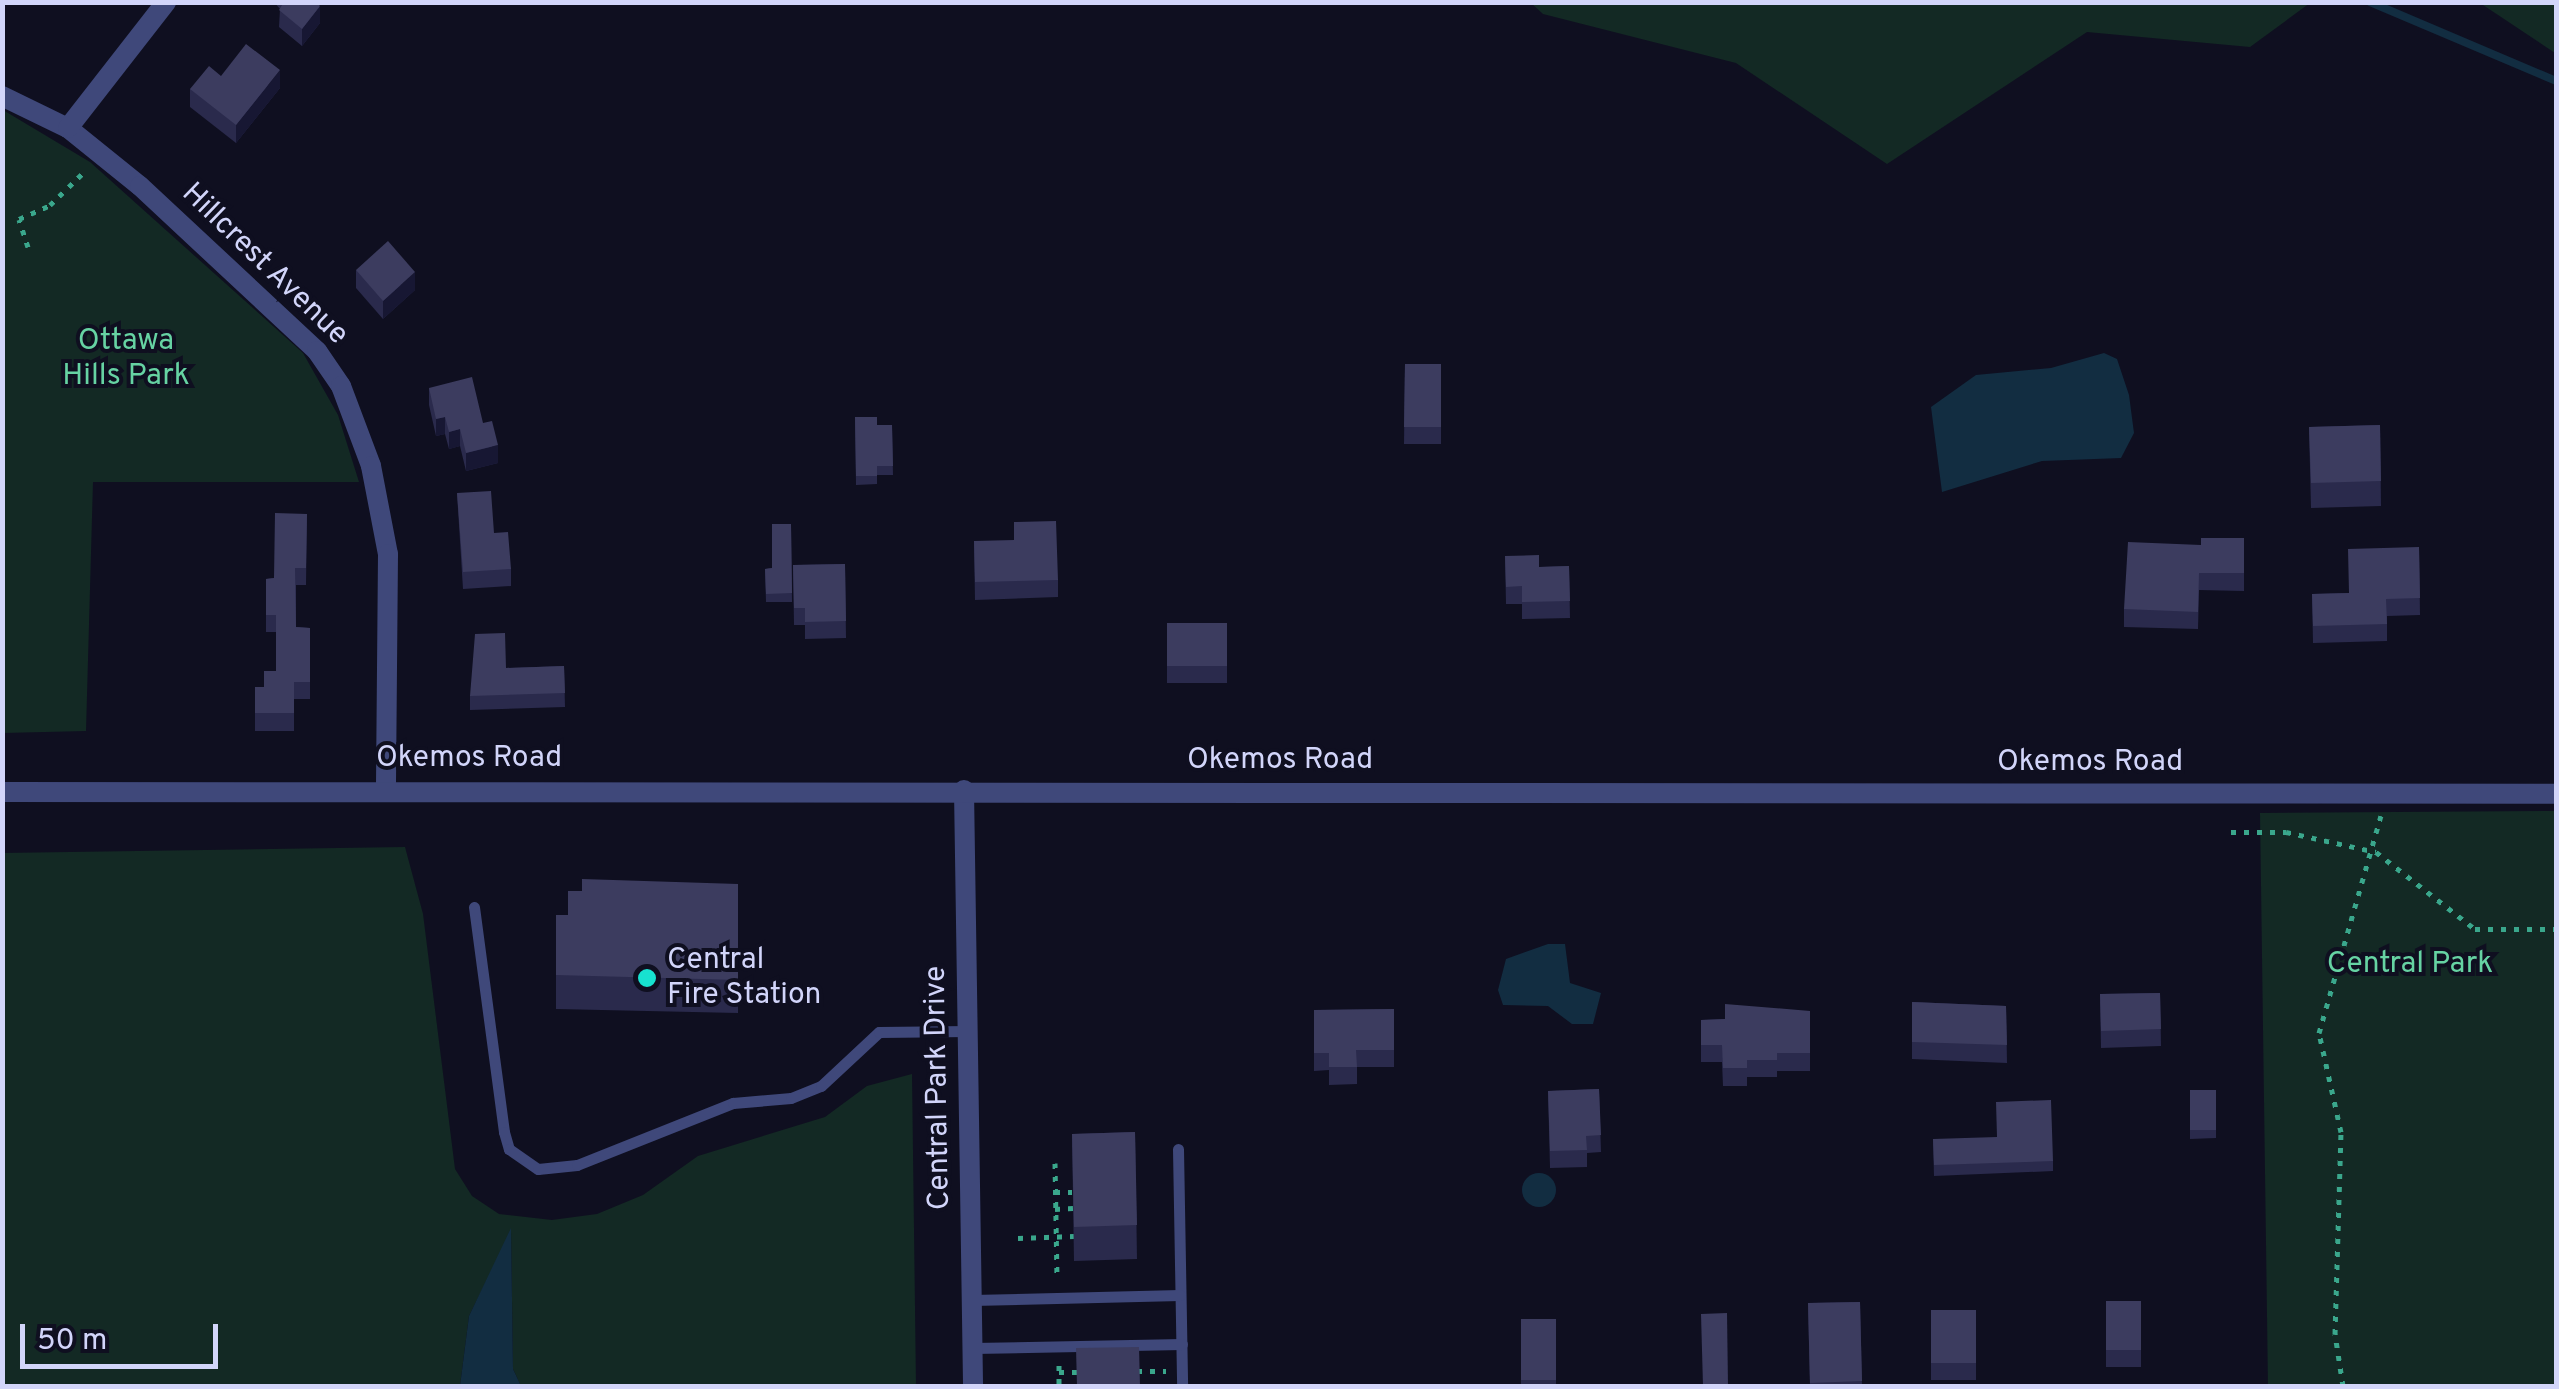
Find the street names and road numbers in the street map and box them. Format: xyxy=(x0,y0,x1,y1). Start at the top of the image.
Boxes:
street label: Hillcrest Avenue xyxy=(173,176,355,354)
street label: Okemos Road xyxy=(376,741,562,777)
street label: Okemos Road xyxy=(1187,743,1373,779)
street label: Okemos Road xyxy=(1997,745,2183,781)
street label: Central Park Drive xyxy=(919,966,959,1210)

